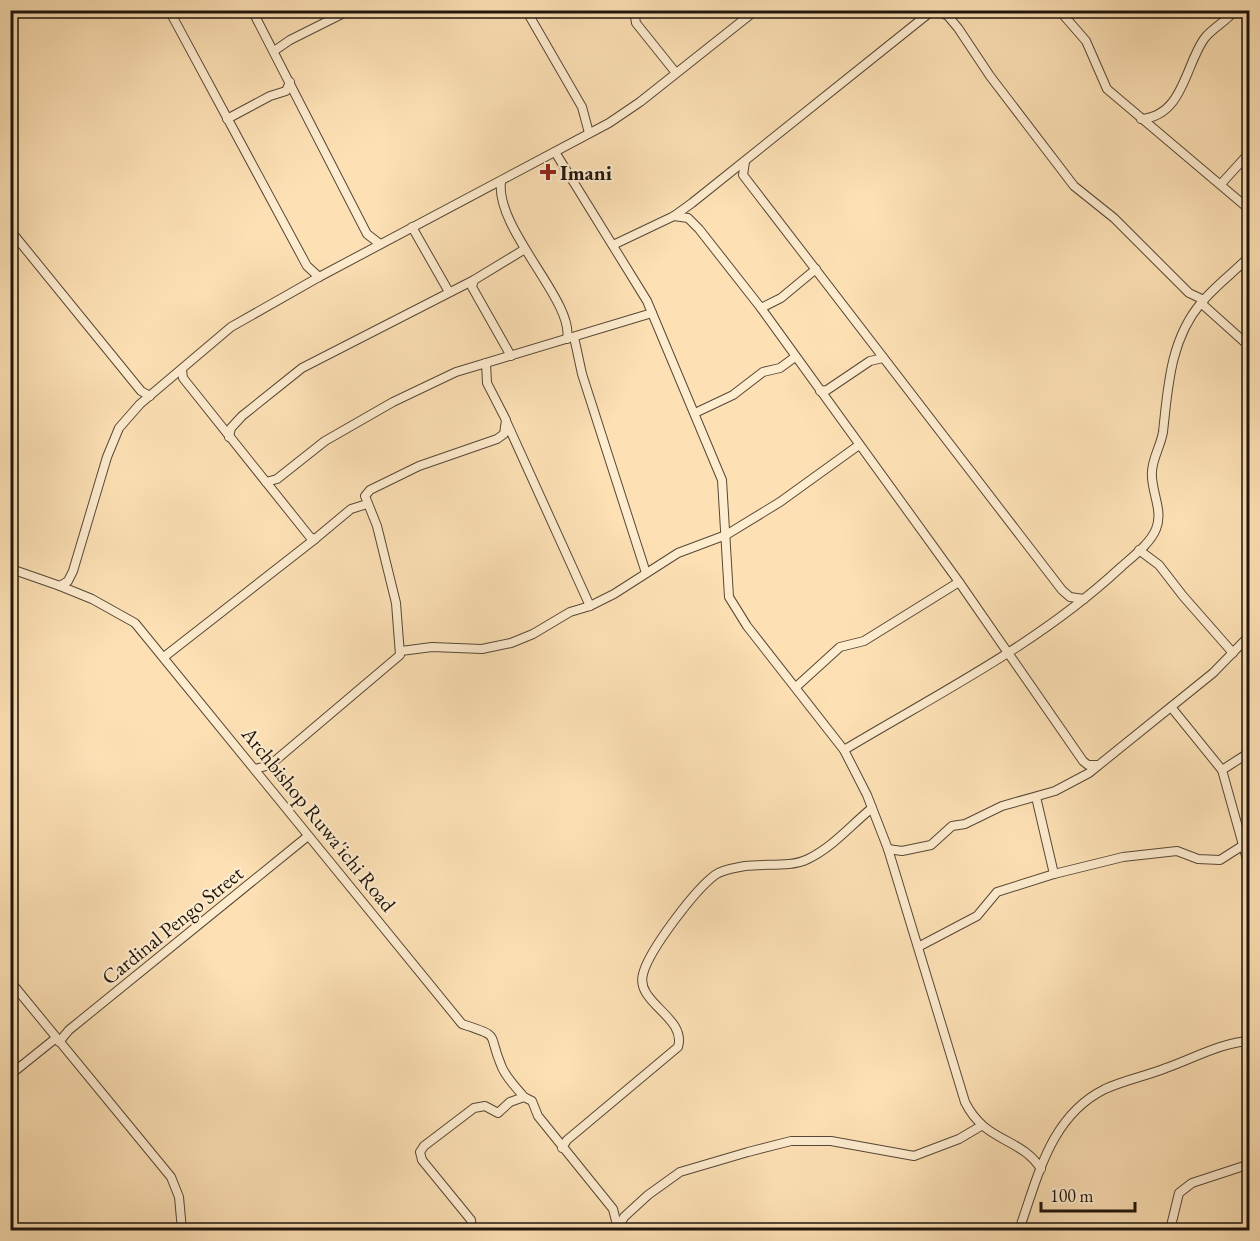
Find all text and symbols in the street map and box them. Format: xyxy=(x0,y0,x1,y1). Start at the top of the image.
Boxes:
place label: Imani xyxy=(560,159,612,186)
marker: Imani xyxy=(541,165,555,179)
street label: Archbishop Ruwa'ichi Road xyxy=(235,720,402,917)
street label: Cardinal Pengo Street xyxy=(96,859,249,990)
scale bar xyxy=(1041,1175,1136,1213)
text: 100 m xyxy=(1050,1184,1094,1207)

